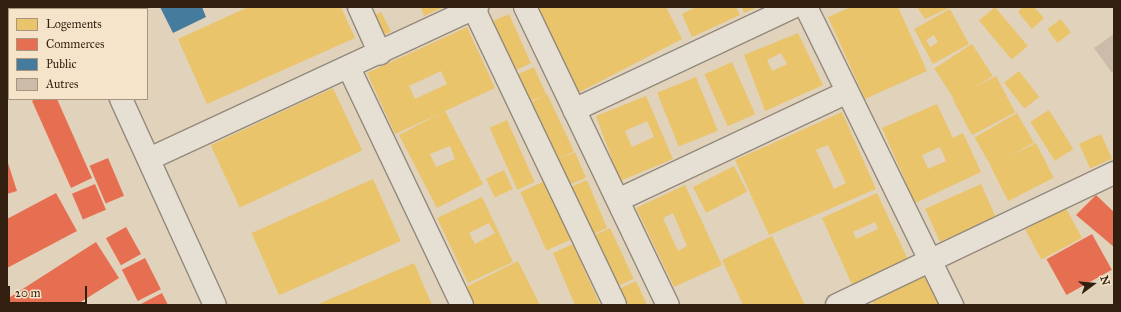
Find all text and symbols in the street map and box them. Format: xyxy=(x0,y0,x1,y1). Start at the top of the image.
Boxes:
legend xyxy=(8,8,148,100)
text: Logements xyxy=(46,17,102,31)
text: Commerces xyxy=(46,37,104,51)
text: Public xyxy=(46,57,77,71)
text: Autres xyxy=(46,77,78,91)
north arrow xyxy=(1073,264,1113,304)
text: N xyxy=(1097,274,1113,287)
scale bar xyxy=(10,278,89,304)
text: 20 m xyxy=(15,286,41,300)

